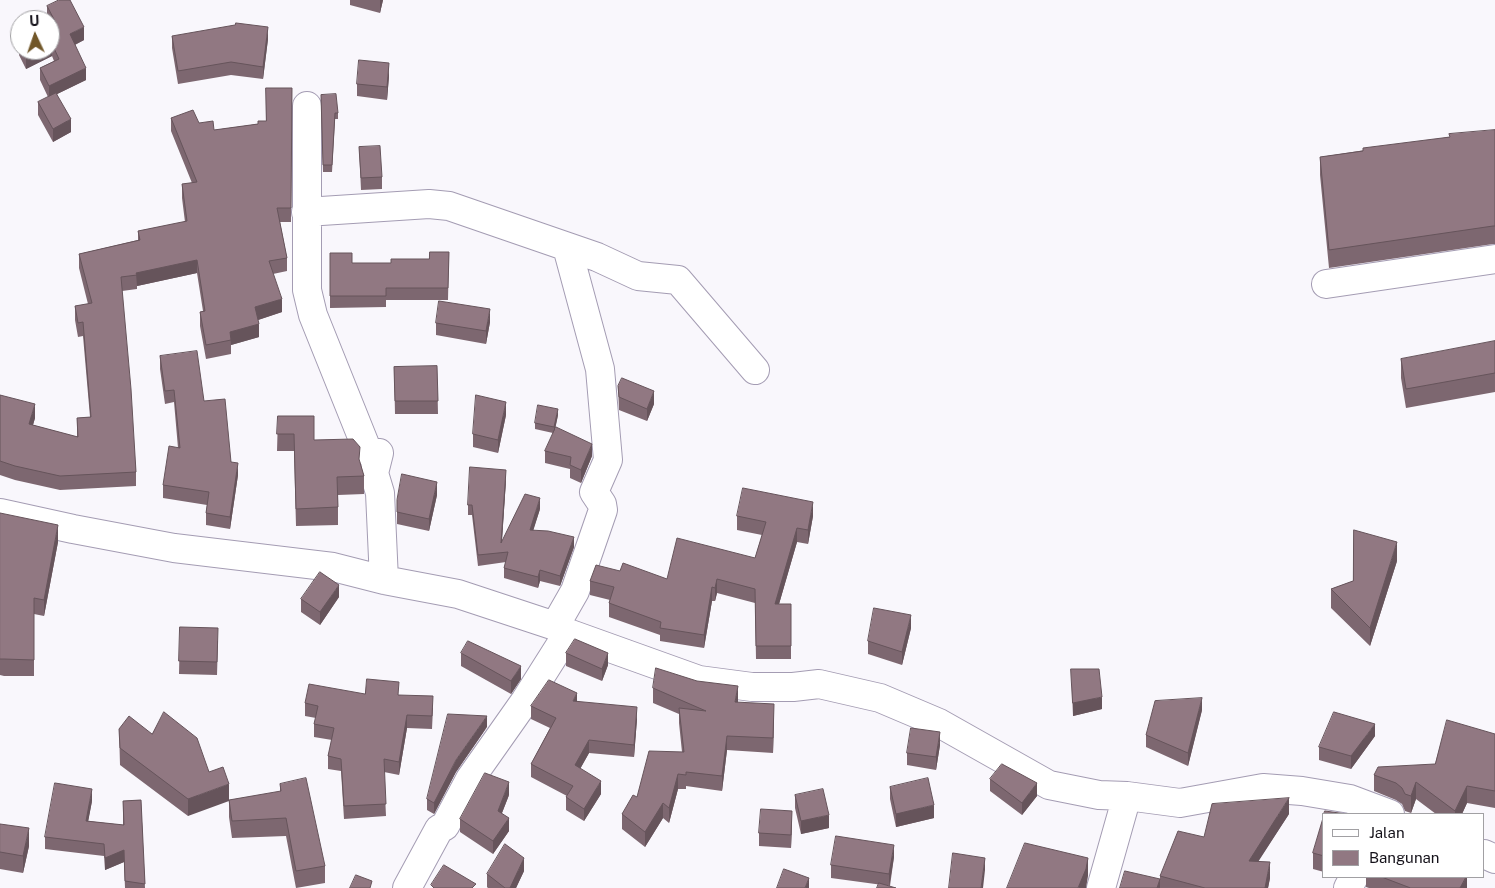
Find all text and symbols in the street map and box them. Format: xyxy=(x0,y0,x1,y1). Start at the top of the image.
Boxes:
north arrow xyxy=(10,10,60,60)
text: U xyxy=(29,13,40,29)
legend xyxy=(1322,813,1485,878)
text: Jalan xyxy=(1369,824,1405,841)
text: Bangunan xyxy=(1369,849,1440,866)

